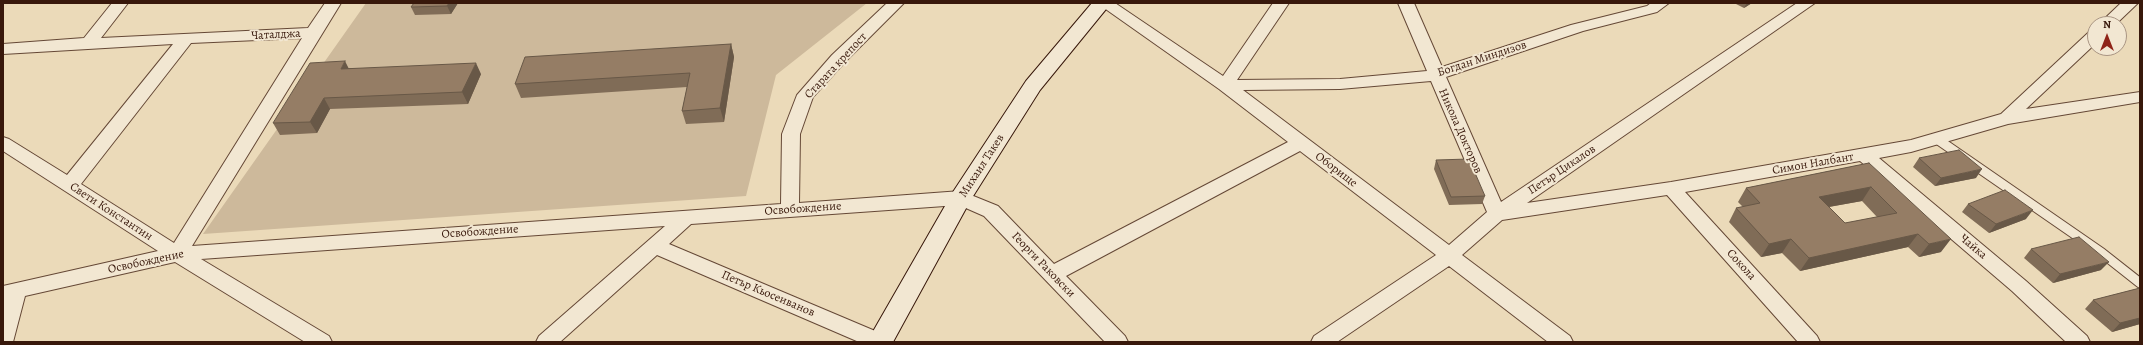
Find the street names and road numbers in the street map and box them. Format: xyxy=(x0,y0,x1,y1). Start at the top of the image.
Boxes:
street label: Чаталджа xyxy=(251,27,301,43)
street label: Старата крепост xyxy=(802,30,870,102)
street label: Богдан Миндизов xyxy=(1436,38,1528,80)
street label: Никола Докторов xyxy=(1435,86,1485,176)
street label: Михаил Такев xyxy=(956,132,1008,200)
street label: Петър Цикалов xyxy=(1525,142,1599,198)
street label: Оборище xyxy=(1312,149,1360,191)
street label: Симон Налбант xyxy=(1771,150,1855,178)
street label: Свети Константин xyxy=(67,180,155,244)
street label: Освобождение xyxy=(764,199,842,219)
street label: Освобождение xyxy=(441,222,519,242)
street label: Георги Раковски xyxy=(1008,229,1078,301)
street label: Чайка xyxy=(1956,232,1990,262)
street label: Сокола xyxy=(1723,246,1759,284)
street label: Освобождение xyxy=(107,247,185,277)
street label: Петър Кьосеиванов xyxy=(719,268,817,320)

